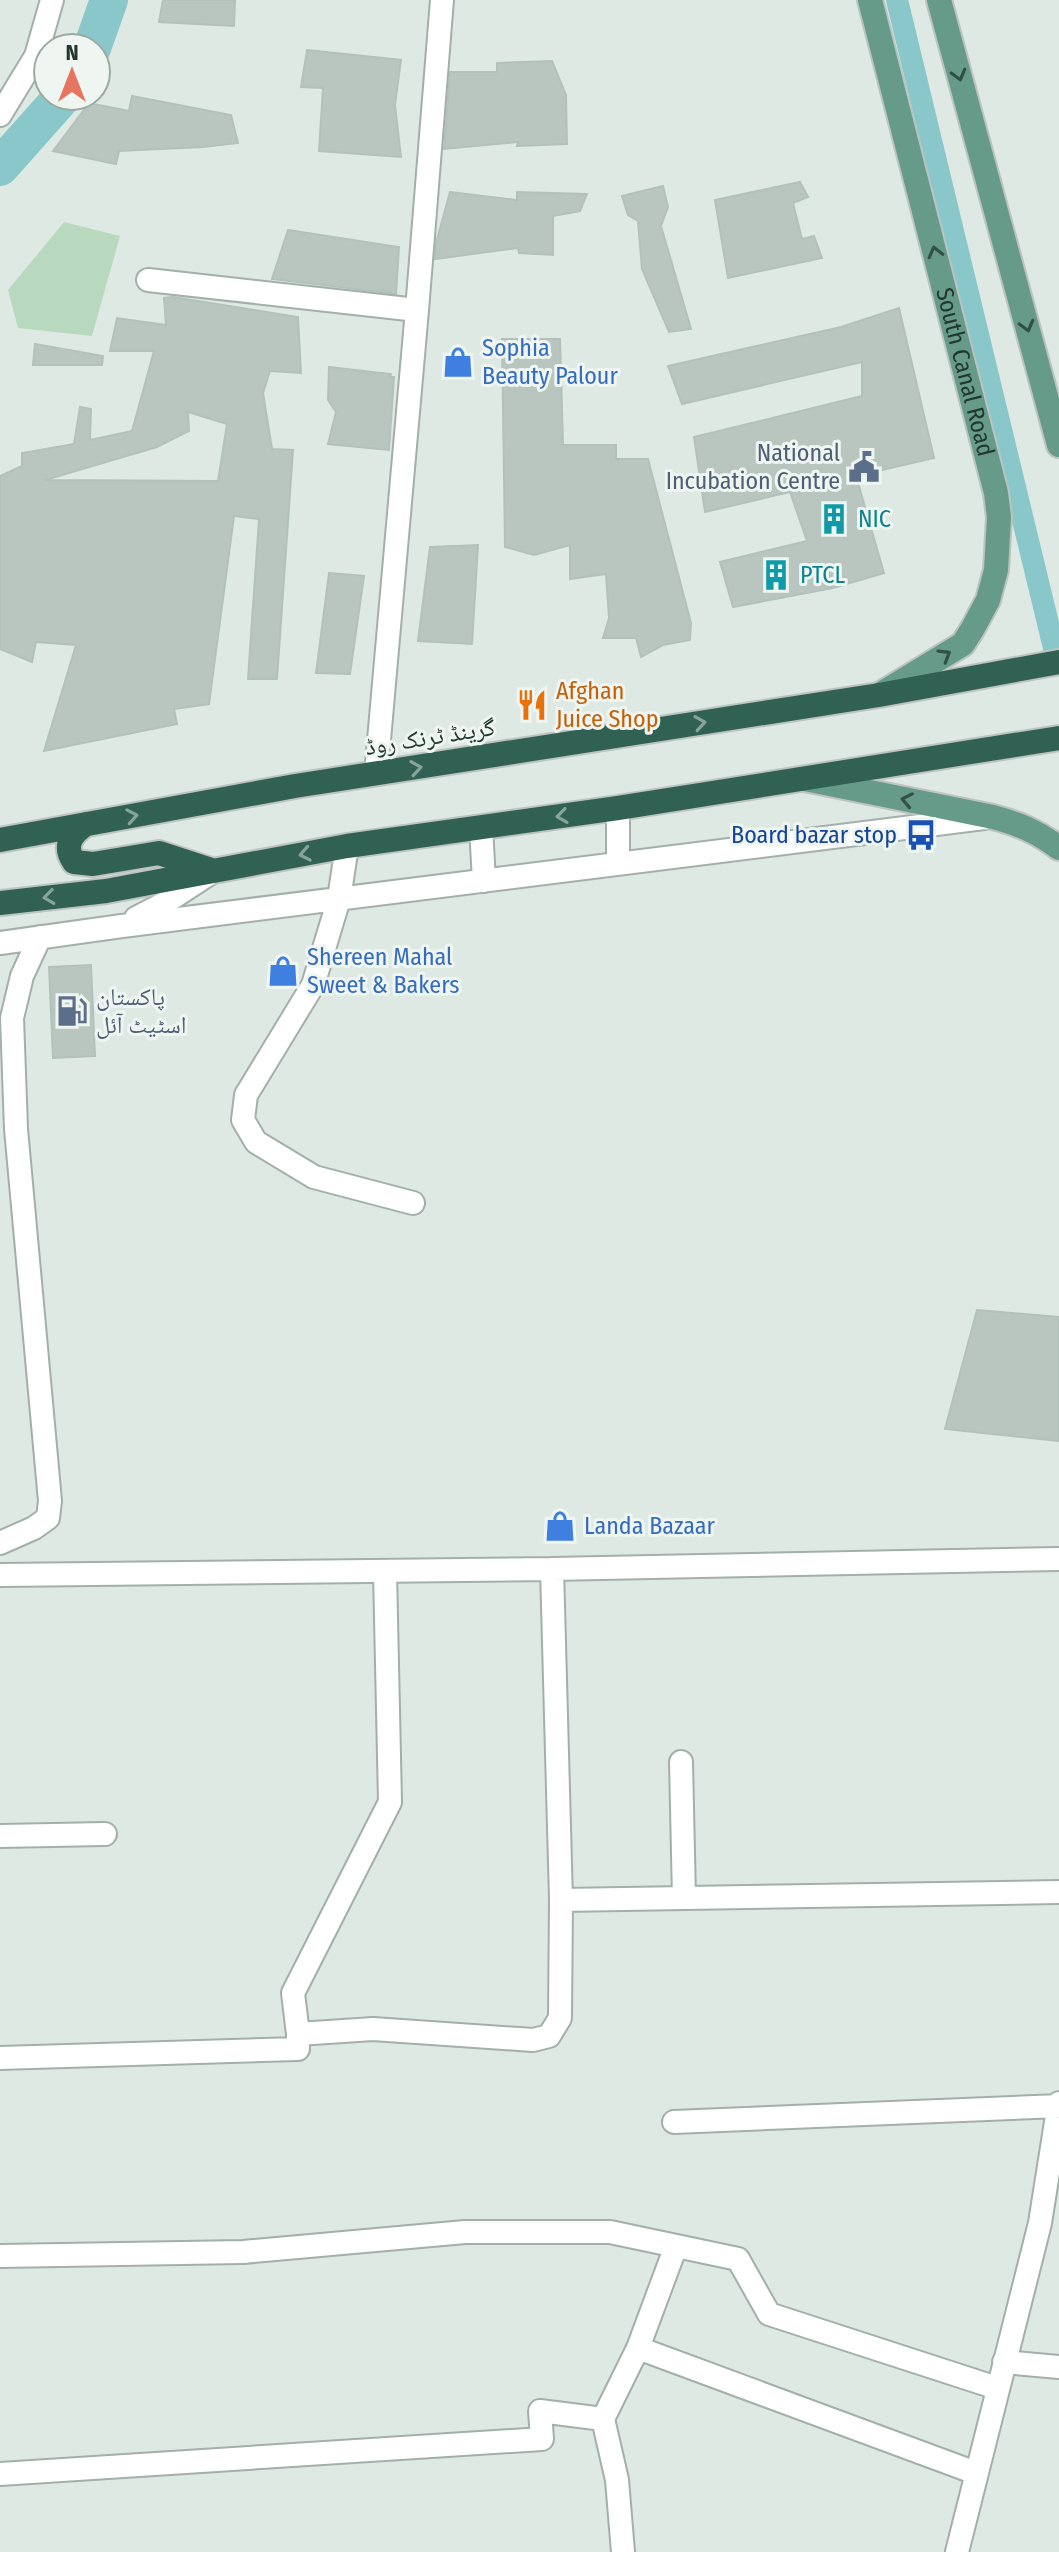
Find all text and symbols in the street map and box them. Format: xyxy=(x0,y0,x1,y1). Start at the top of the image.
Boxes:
north arrow xyxy=(32,32,112,112)
text: N xyxy=(65,39,79,66)
one-way arrow xyxy=(950,68,967,82)
one-way arrow xyxy=(927,246,944,260)
street label: South Canal Road xyxy=(930,285,1000,459)
one-way arrow xyxy=(1018,319,1034,333)
place label: Sophia Beauty Palour xyxy=(482,334,618,390)
shop icon: Sophia Beauty Palour xyxy=(441,345,475,379)
place label: National Incubation Centre xyxy=(666,439,840,495)
public building icon: National Incubation Centre xyxy=(847,450,881,484)
building icon: NIC xyxy=(817,502,851,536)
place label: NIC xyxy=(858,505,891,533)
building icon: PTCL xyxy=(759,558,793,592)
place label: PTCL xyxy=(800,561,845,589)
one-way arrow xyxy=(936,649,951,664)
place label: Afghan Juice Shop xyxy=(556,677,658,733)
restaurant icon: Afghan Juice Shop xyxy=(515,688,549,722)
street label: گرینڈ ٹرنک روڈ xyxy=(363,713,497,761)
one-way arrow xyxy=(694,715,707,732)
one-way arrow xyxy=(409,760,423,777)
one-way arrow xyxy=(900,792,913,809)
one-way arrow xyxy=(555,807,569,824)
one-way arrow xyxy=(125,809,139,826)
bus stop icon: Board bazar stop xyxy=(904,818,938,852)
place label: Board bazar stop xyxy=(731,821,897,849)
one-way arrow xyxy=(298,844,312,861)
one-way arrow xyxy=(42,889,55,906)
place label: Shereen Mahal Sweet & Bakers xyxy=(307,943,459,999)
shop icon: Shereen Mahal Sweet & Bakers xyxy=(266,954,300,988)
place label: پاکستان اسٹیٹ آئل xyxy=(96,983,187,1039)
fuel station icon: پاکستان اسٹیٹ آئل xyxy=(55,994,89,1028)
shop icon: Landa Bazaar xyxy=(543,1509,577,1543)
place label: Landa Bazaar xyxy=(584,1512,716,1540)

